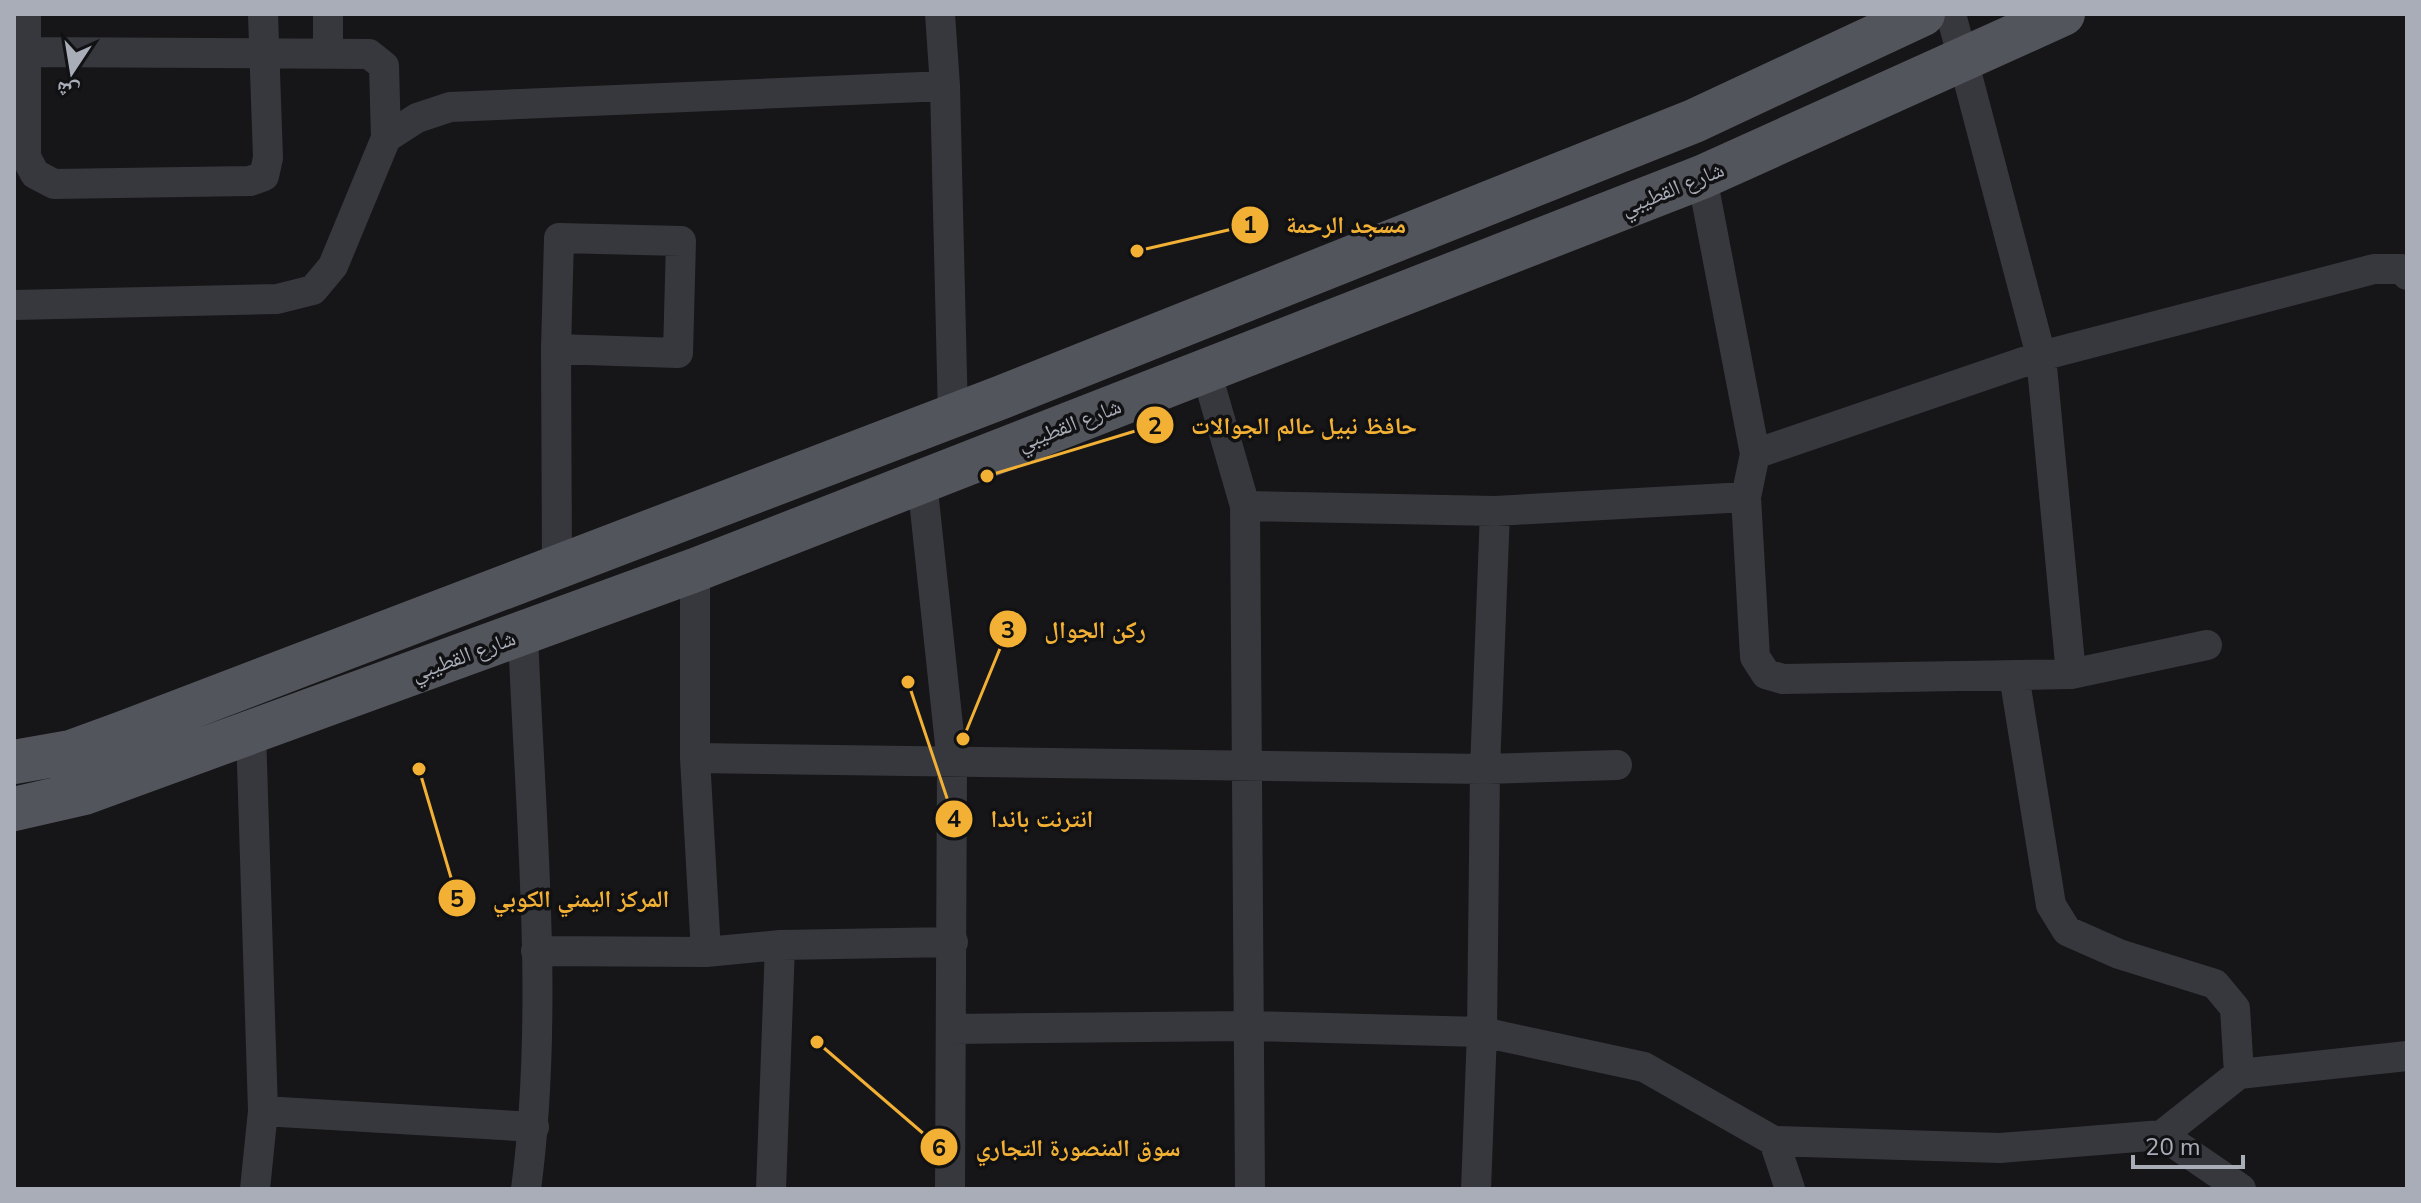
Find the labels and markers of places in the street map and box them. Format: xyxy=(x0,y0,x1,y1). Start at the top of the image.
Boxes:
callout: مسجد الرحمة xyxy=(1230,201,1422,249)
callout: حافظ نبيل عالم الجوالات xyxy=(1135,401,1433,449)
callout: ركن الجوال xyxy=(988,605,1161,653)
callout: انترنت باندا xyxy=(934,795,1109,843)
callout: المركز اليمني الكوبي xyxy=(437,874,686,922)
callout: سوق المنصورة التجاري xyxy=(919,1123,1196,1171)

